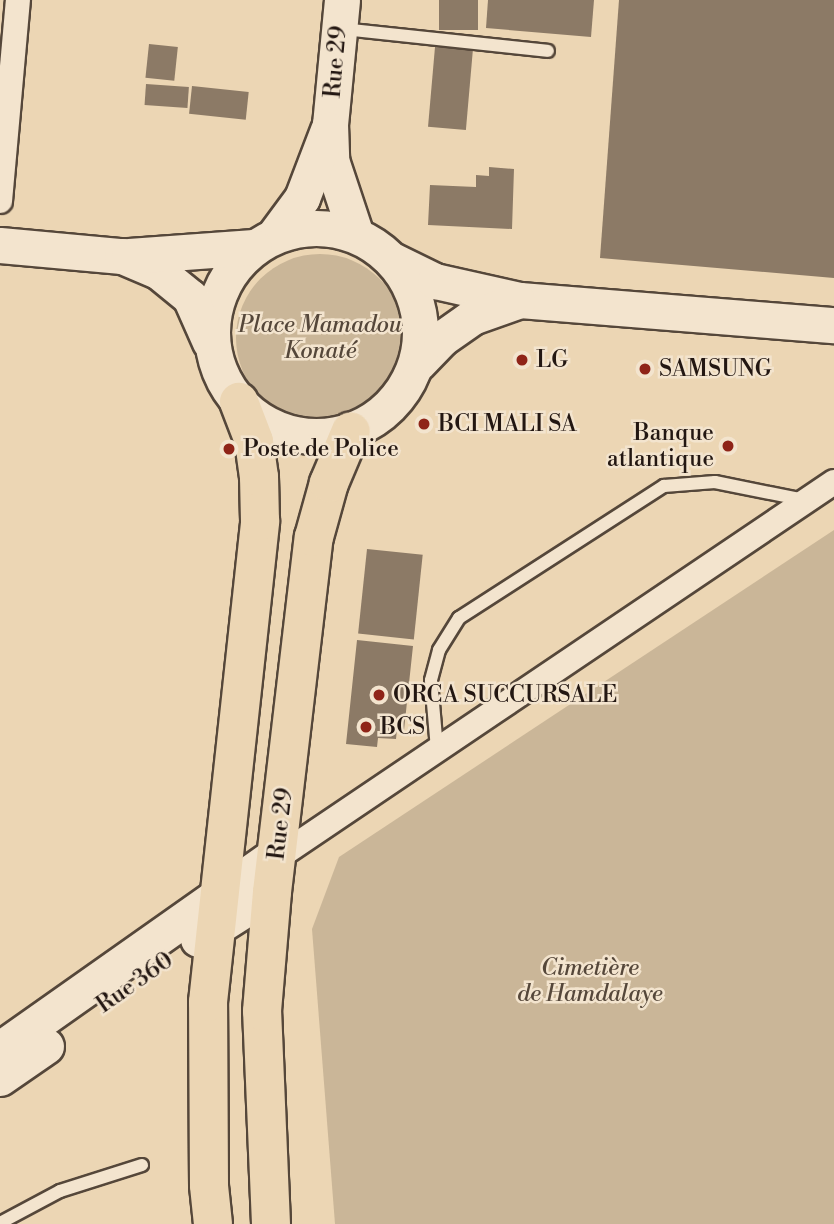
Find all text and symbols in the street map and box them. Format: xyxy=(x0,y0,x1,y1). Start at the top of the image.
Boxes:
street label: Rue 29 xyxy=(319,25,353,99)
park label: Place Mamadou Konaté xyxy=(238,311,402,365)
place label: LG xyxy=(536,346,568,374)
marker: LG xyxy=(514,352,530,368)
place label: SAMSUNG xyxy=(659,355,772,383)
marker: SAMSUNG xyxy=(637,361,653,377)
place label: BCI MALI SA xyxy=(438,410,577,438)
marker: BCI MALI SA xyxy=(416,416,432,432)
place label: Banque atlantique xyxy=(607,419,714,473)
place label: Poste de Police xyxy=(243,435,399,463)
marker: Banque atlantique xyxy=(720,438,736,454)
marker: Poste de Police xyxy=(221,441,237,457)
place label: ORCA SUCCURSALE xyxy=(393,681,617,709)
marker: ORCA SUCCURSALE xyxy=(371,687,387,703)
place label: BCS xyxy=(380,713,425,741)
marker: BCS xyxy=(358,719,374,735)
street label: Rue 29 xyxy=(263,786,299,862)
street label: Rue 360 xyxy=(91,947,179,1019)
park label: Cimetière de Hamdalaye xyxy=(517,954,663,1008)

